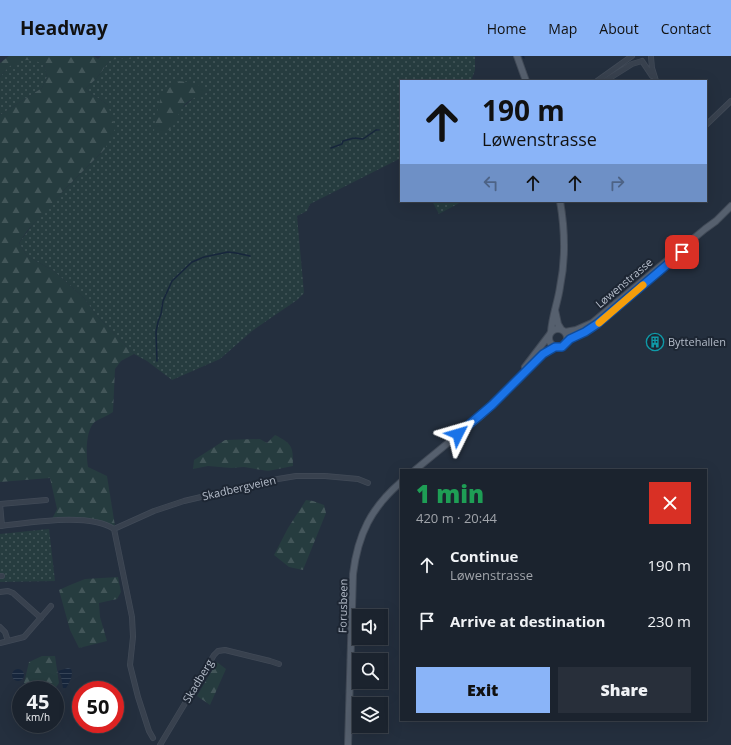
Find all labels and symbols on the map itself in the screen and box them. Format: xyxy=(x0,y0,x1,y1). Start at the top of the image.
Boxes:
pin xyxy=(665,235,699,269)
street label: Løwenstrasse xyxy=(592,254,655,311)
building icon: Byttehallen xyxy=(645,332,665,352)
place label: Byttehallen xyxy=(668,334,726,349)
position arrow xyxy=(437,413,479,455)
street label: Skadbergveien xyxy=(200,472,277,503)
street label: Forusbeen xyxy=(335,579,350,633)
street label: Skadberg xyxy=(179,656,216,705)
speed limit sign: 50 xyxy=(72,681,124,733)

